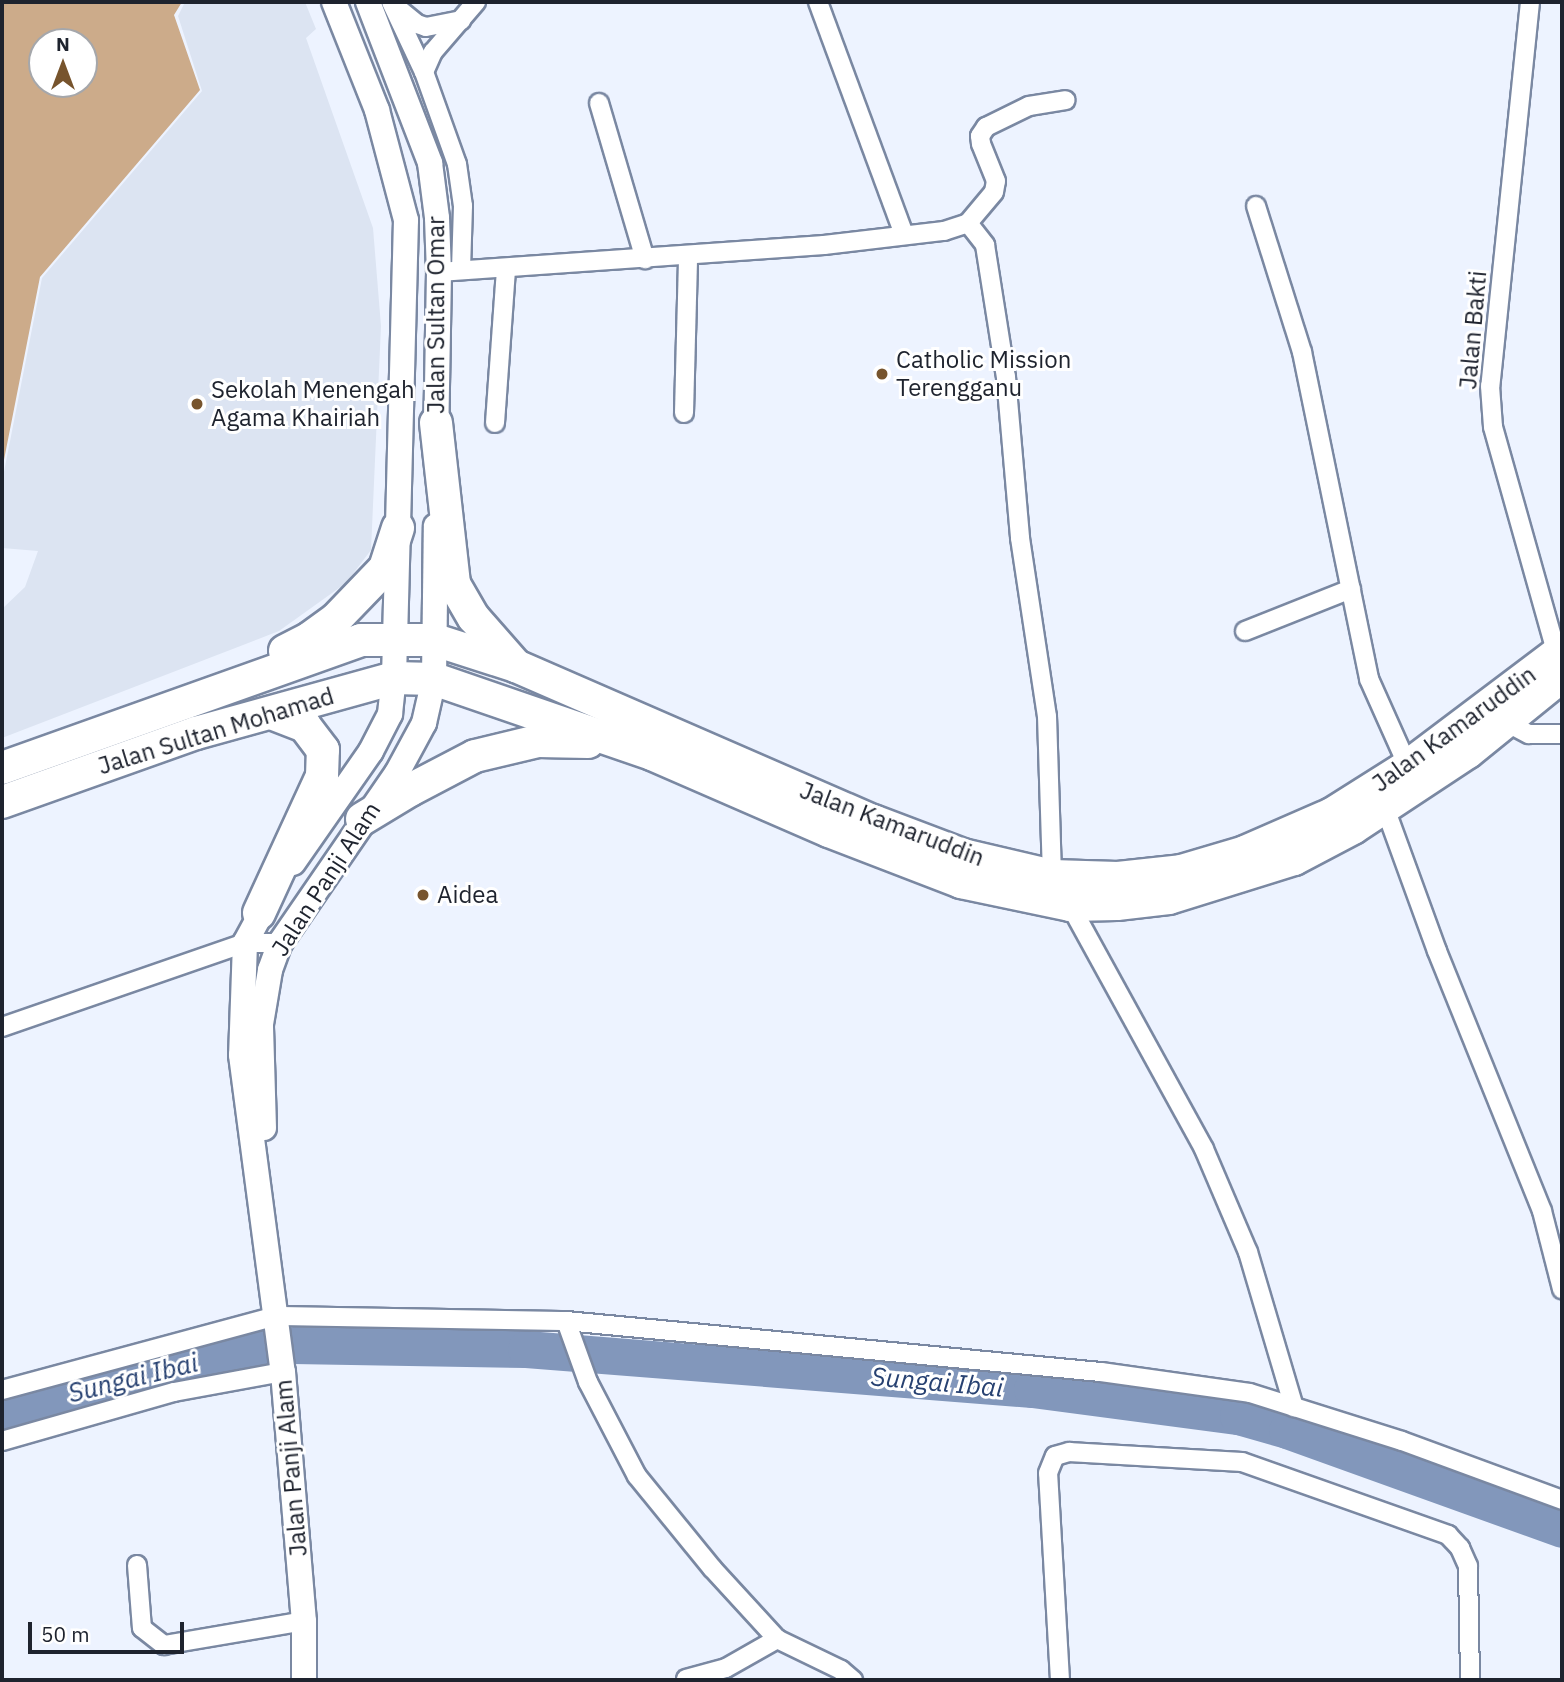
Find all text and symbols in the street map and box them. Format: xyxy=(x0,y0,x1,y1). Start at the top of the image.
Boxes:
north arrow xyxy=(28,28,98,98)
text: N xyxy=(56,32,70,56)
street label: Jalan Sultan Omar xyxy=(422,216,450,414)
street label: Jalan Bakti xyxy=(1453,269,1493,391)
place label: Catholic Mission Terengganu xyxy=(896,346,1071,402)
marker: Catholic Mission Terengganu xyxy=(874,366,890,382)
place label: Sekolah Menengah Agama Khairiah xyxy=(211,376,415,432)
marker: Sekolah Menengah Agama Khairiah xyxy=(189,396,205,412)
street label: Jalan Kamaruddin xyxy=(1367,660,1541,798)
street label: Jalan Sultan Mohamad xyxy=(95,681,337,781)
street label: Jalan Kamaruddin xyxy=(796,776,988,872)
street label: Jalan Panji Alam xyxy=(266,797,386,961)
place label: Aidea xyxy=(437,881,498,909)
marker: Aidea xyxy=(415,887,431,903)
water label: Sungai Ibai xyxy=(65,1347,201,1409)
water label: Sungai Ibai xyxy=(870,1361,1004,1403)
street label: Jalan Panji Alam xyxy=(269,1378,313,1558)
scale bar xyxy=(32,1608,187,1652)
text: 50 m xyxy=(41,1620,90,1648)

